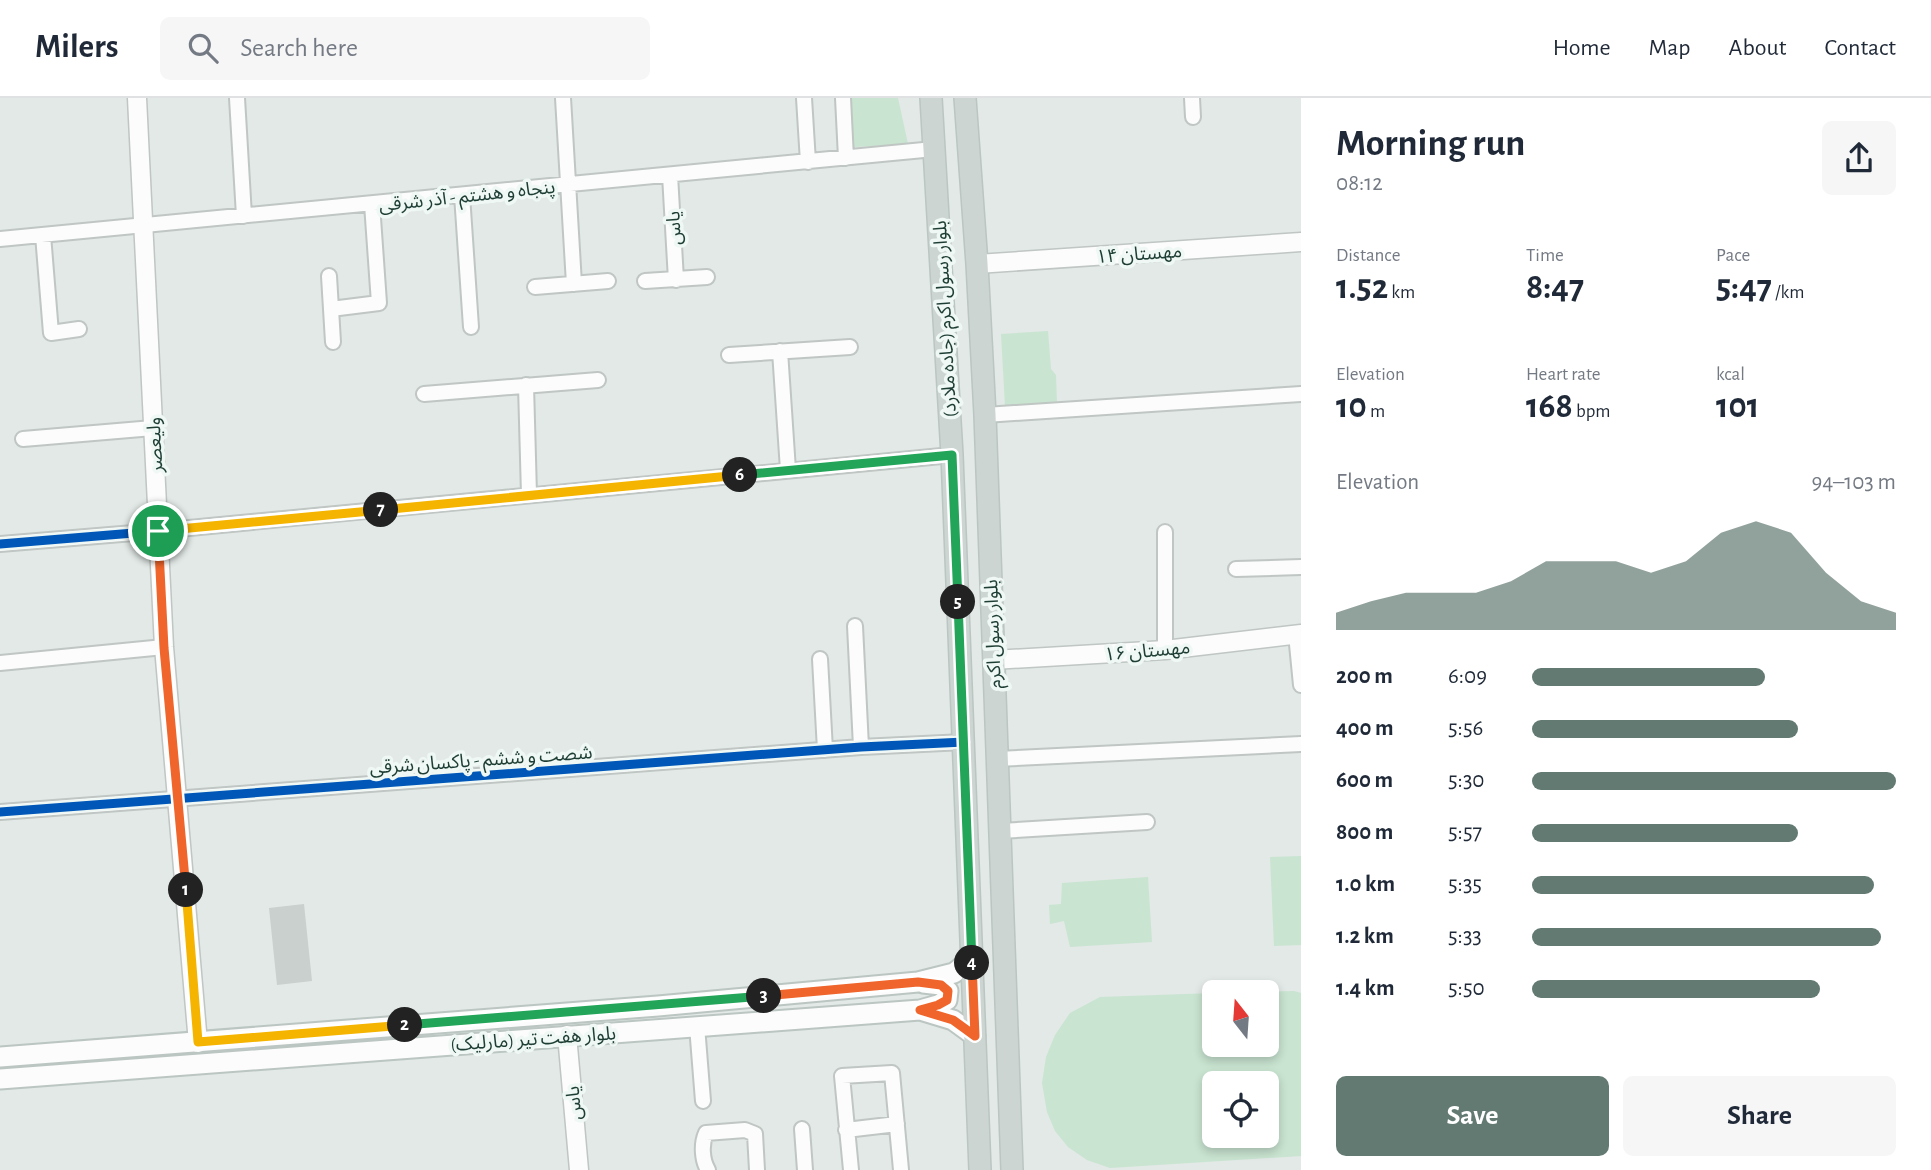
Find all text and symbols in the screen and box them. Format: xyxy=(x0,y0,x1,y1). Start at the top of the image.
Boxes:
search box xyxy=(160,17,650,80)
icon: search xyxy=(184,29,222,67)
text: Milers xyxy=(35,31,118,64)
text: Search here xyxy=(240,35,358,61)
text: Home xyxy=(1553,36,1611,60)
text: Map xyxy=(1649,36,1691,60)
text: About xyxy=(1729,36,1786,60)
text: Contact xyxy=(1824,36,1896,60)
button: share xyxy=(1822,121,1896,195)
text: Morning run xyxy=(1336,125,1525,163)
text: 08:12 xyxy=(1336,172,1383,195)
street label: پنجاه و هشتم - آذر شرقی xyxy=(378,176,557,219)
street label: یاس xyxy=(664,210,686,245)
street label: بلوار رسول اکرم (جاده ملارد) xyxy=(931,220,964,418)
street label: مهستان ۱۴ xyxy=(1095,242,1183,267)
text: Distance xyxy=(1336,246,1400,265)
text: Time xyxy=(1526,246,1564,265)
text: Pace xyxy=(1716,246,1750,265)
text: 1.52 xyxy=(1336,270,1388,305)
text: 8:47 xyxy=(1526,270,1584,305)
text: 5:47 xyxy=(1716,270,1772,305)
text: km xyxy=(1388,283,1415,302)
text: /km xyxy=(1772,283,1804,302)
text: Elevation xyxy=(1336,365,1405,384)
text: Heart rate xyxy=(1526,365,1601,384)
text: kcal xyxy=(1716,365,1745,384)
text: 10 xyxy=(1336,389,1367,424)
text: 168 xyxy=(1526,389,1573,424)
text: 101 xyxy=(1716,389,1759,424)
text: m xyxy=(1367,402,1385,421)
text: bpm xyxy=(1573,402,1610,421)
street label: ولیعصر xyxy=(145,416,168,474)
pin: 6 xyxy=(722,458,758,492)
text: 6 xyxy=(735,465,744,484)
text: Elevation xyxy=(1336,471,1419,494)
text: 94–103 m xyxy=(1811,471,1896,494)
pin: 7 xyxy=(364,492,398,528)
text: 7 xyxy=(376,500,385,519)
pin xyxy=(128,501,188,561)
icon: arrive xyxy=(139,512,177,550)
street label: بلوار رسول اکرم xyxy=(982,579,1009,689)
pin: 5 xyxy=(940,584,976,620)
text: 5 xyxy=(953,592,962,611)
street label: مهستان ۱۶ xyxy=(1103,638,1191,665)
text: 200 m xyxy=(1336,665,1393,688)
text: 6:09 xyxy=(1448,665,1487,688)
text: 400 m xyxy=(1336,717,1394,740)
text: 5:56 xyxy=(1448,717,1483,740)
street label: شصت و ششم - پاکسان شرقی xyxy=(369,743,594,782)
text: 600 m xyxy=(1336,769,1393,792)
text: 5:30 xyxy=(1448,769,1485,792)
text: 800 m xyxy=(1336,821,1393,844)
text: 5:57 xyxy=(1448,821,1482,844)
pin: 1 xyxy=(168,872,204,908)
text: 1.0 km xyxy=(1336,873,1395,896)
text: 5:35 xyxy=(1448,873,1482,896)
text: 1 xyxy=(182,880,189,899)
text: 1.2 km xyxy=(1336,925,1394,948)
text: 5:33 xyxy=(1448,925,1482,948)
pin: 4 xyxy=(954,946,990,980)
text: 4 xyxy=(967,953,976,972)
text: 1.4 km xyxy=(1336,977,1395,1000)
text: 5:50 xyxy=(1448,977,1485,1000)
pin: 3 xyxy=(746,978,782,1014)
north arrow xyxy=(1202,980,1279,1057)
map controls xyxy=(1202,980,1279,1148)
text: 3 xyxy=(759,986,768,1005)
pin: 2 xyxy=(388,1007,422,1042)
text: 2 xyxy=(400,1015,409,1034)
street label: بلوار هفت تیر (مارلیک) xyxy=(450,1024,617,1056)
button: locate xyxy=(1202,1071,1279,1148)
button: Save xyxy=(1336,1076,1609,1156)
button: Share xyxy=(1623,1076,1896,1156)
street label: یاس xyxy=(564,1085,586,1121)

